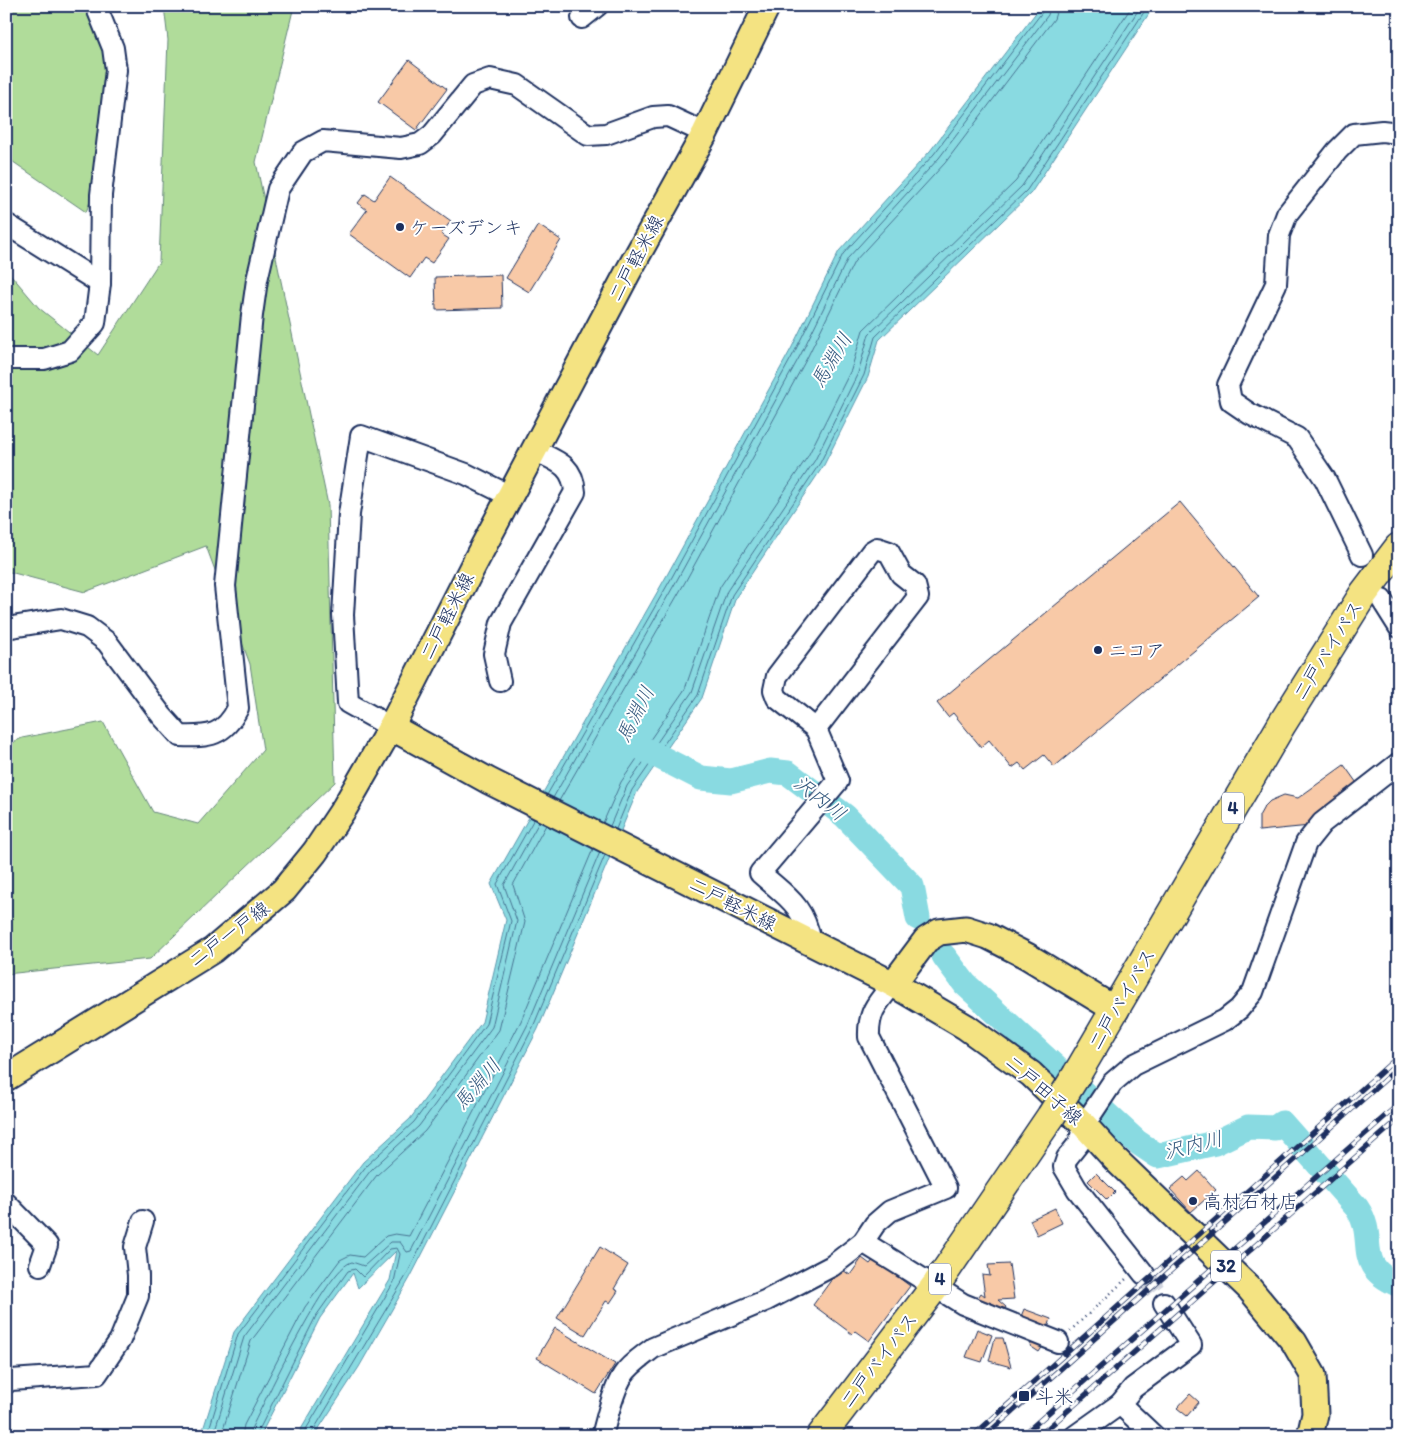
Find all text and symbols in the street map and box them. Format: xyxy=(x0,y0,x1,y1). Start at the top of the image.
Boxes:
street label: 二戸軽米線 xyxy=(604,211,668,305)
place label: ケーズデンキ xyxy=(410,216,522,239)
marker: ケーズデンキ xyxy=(394,221,406,233)
water label: 馬淵川 xyxy=(805,328,857,392)
street label: 二戸軽米線 xyxy=(415,568,479,664)
street label: 二戸バイパス xyxy=(1288,596,1368,704)
place label: ニコア xyxy=(1108,639,1165,662)
marker: ニコア xyxy=(1092,644,1104,656)
water label: 馬淵川 xyxy=(611,682,659,746)
water label: 沢内川 xyxy=(789,770,851,826)
road number: 4 xyxy=(1222,792,1244,824)
street label: 二戸軽米線 xyxy=(685,872,781,936)
street label: 二戸一戸線 xyxy=(184,896,274,972)
street label: 二戸バイパス xyxy=(1084,944,1160,1054)
street label: 二戸田子線 xyxy=(1001,1050,1087,1130)
water label: 馬淵川 xyxy=(448,1053,506,1115)
water label: 沢内川 xyxy=(1161,1126,1225,1164)
place label: 高村石材店 xyxy=(1203,1190,1298,1213)
marker: 高村石材店 xyxy=(1187,1195,1199,1207)
road number: 32 xyxy=(1211,1250,1241,1282)
road number: 4 xyxy=(929,1264,951,1295)
street label: 二戸バイパス xyxy=(836,1308,922,1412)
place label: 斗米 xyxy=(1035,1385,1073,1408)
marker: 斗米 xyxy=(1017,1389,1031,1403)

